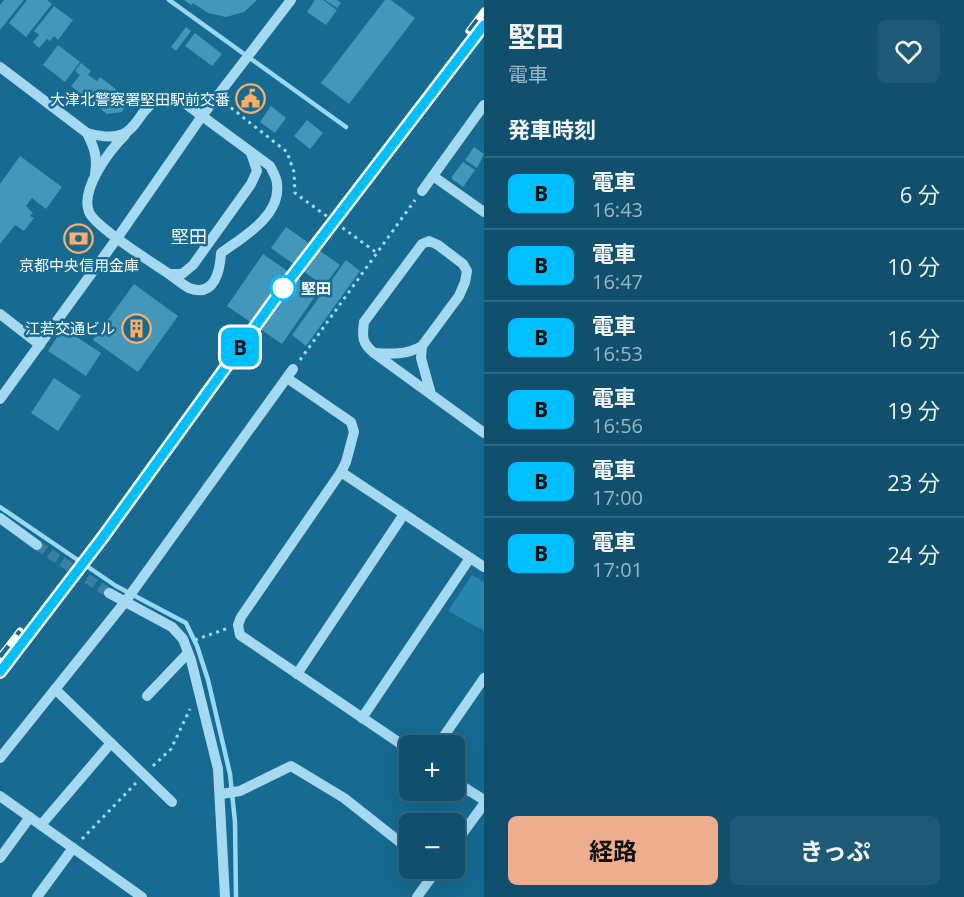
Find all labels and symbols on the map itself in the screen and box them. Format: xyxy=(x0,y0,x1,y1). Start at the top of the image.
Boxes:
public building icon: 大津北警察署堅田駅前交番 xyxy=(235,83,267,115)
place label: 大津北警察署堅田駅前交番 xyxy=(50,89,230,109)
bank icon: 京都中央信用金庫 xyxy=(63,222,95,254)
district label: 堅田 xyxy=(171,224,207,248)
place label: 京都中央信用金庫 xyxy=(19,255,139,275)
marker: 堅田 xyxy=(270,275,296,301)
place label: 堅田 xyxy=(301,278,331,298)
building icon: 江若交通ビル xyxy=(120,312,152,344)
place label: 江若交通ビル xyxy=(25,318,115,338)
line badge: B xyxy=(220,328,260,366)

